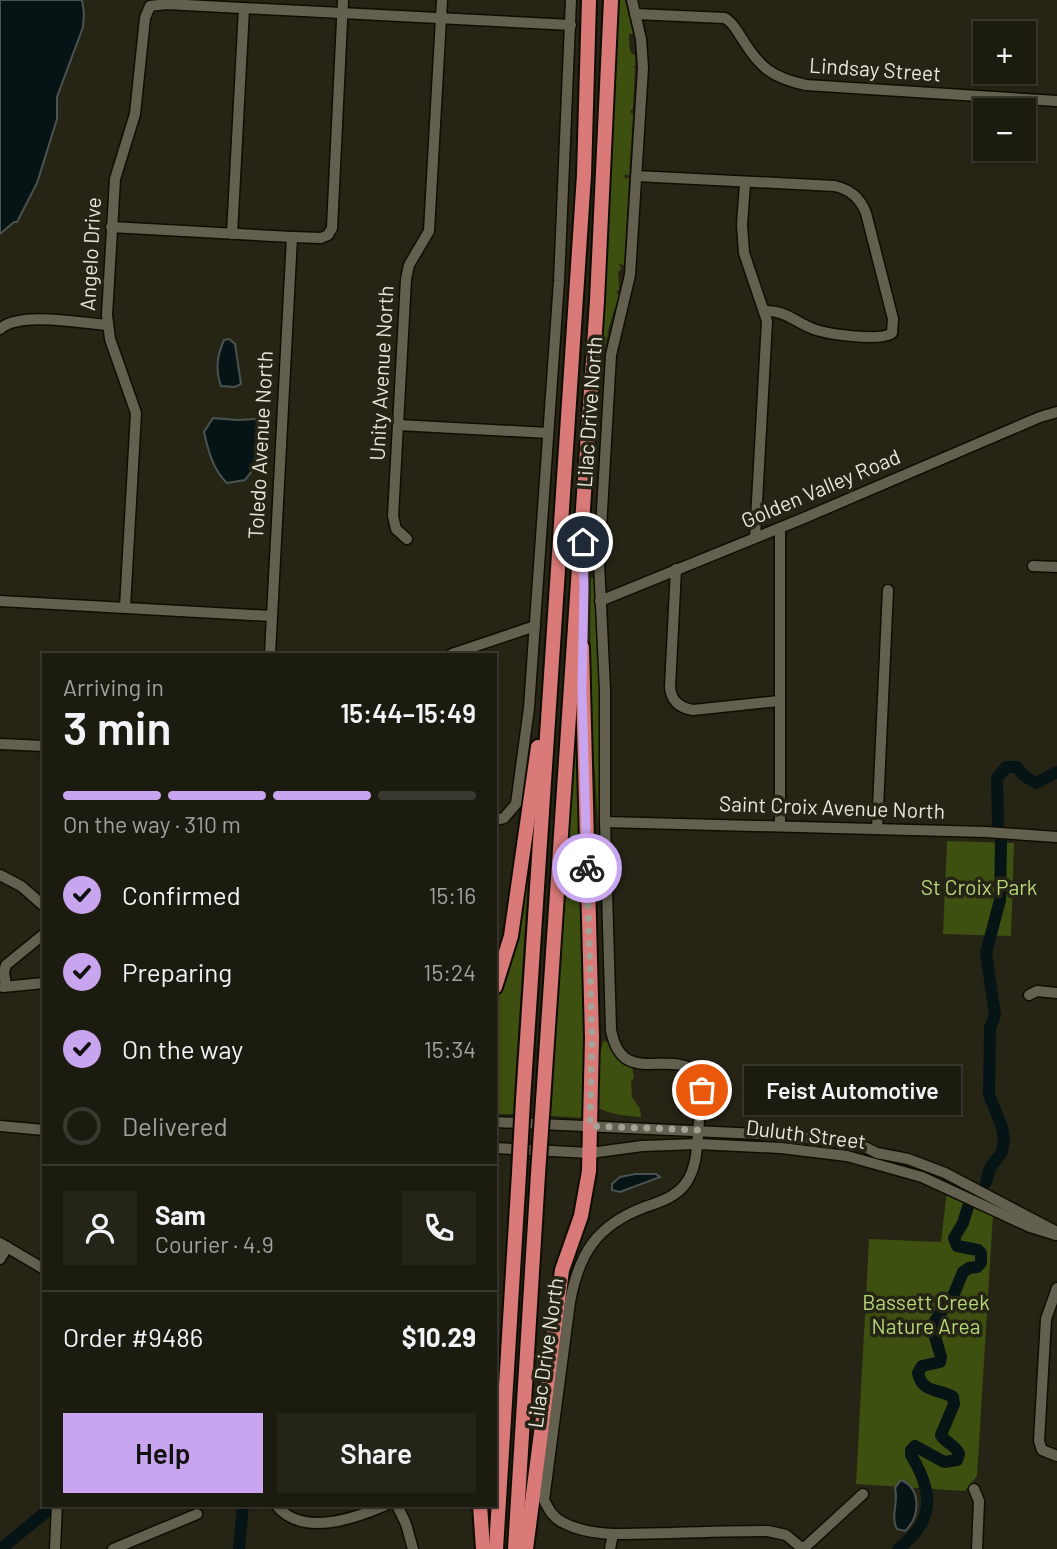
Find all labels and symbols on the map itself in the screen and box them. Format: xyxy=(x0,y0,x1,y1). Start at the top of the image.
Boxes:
street label: Lindsay Street xyxy=(808,51,942,86)
street label: Angelo Drive xyxy=(74,196,105,311)
street label: Unity Avenue North xyxy=(363,285,398,461)
street label: Lilac Drive North xyxy=(571,335,606,488)
street label: Toledo Avenue North xyxy=(242,350,277,540)
street label: Golden Valley Road xyxy=(737,443,904,532)
pin xyxy=(553,512,613,572)
street label: Saint Croix Avenue North xyxy=(719,790,946,823)
courier xyxy=(552,833,622,903)
park label: St Croix Park xyxy=(921,874,1037,899)
pin xyxy=(672,1060,732,1120)
callout: Feist Automotive xyxy=(744,1066,961,1114)
street label: Duluth Street xyxy=(745,1114,868,1153)
street label: Lilac Drive North xyxy=(522,1276,567,1430)
park label: Bassett Creek Nature Area xyxy=(862,1289,990,1338)

